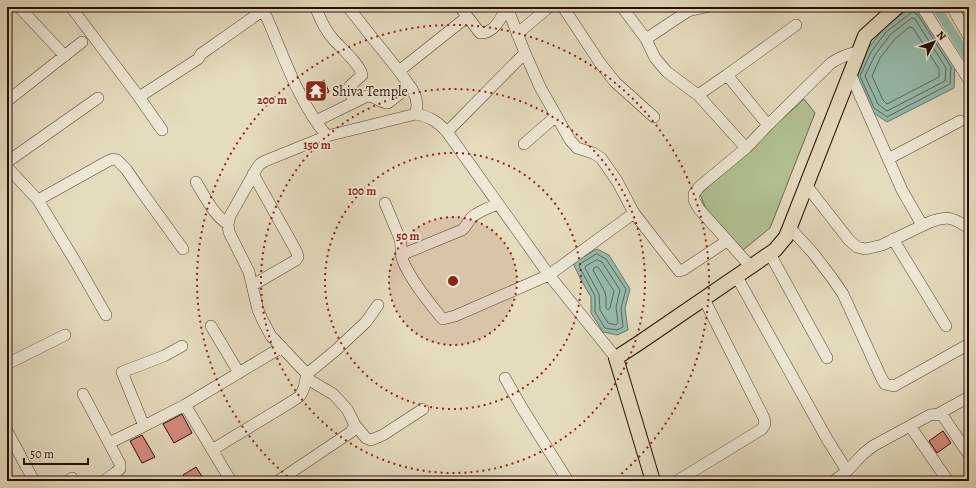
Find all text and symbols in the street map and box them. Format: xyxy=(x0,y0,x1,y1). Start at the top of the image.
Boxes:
north arrow xyxy=(914,22,954,62)
text: N xyxy=(933,28,949,44)
temple icon: Shiva Temple xyxy=(303,78,329,104)
place label: Shiva Temple xyxy=(332,82,408,101)
text: 200 m xyxy=(257,92,287,108)
text: 150 m xyxy=(303,137,331,153)
text: 100 m xyxy=(348,183,376,199)
text: 50 m xyxy=(396,228,420,244)
centre of rings xyxy=(446,274,460,288)
scale bar xyxy=(24,440,88,466)
text: 50 m xyxy=(30,446,54,462)

